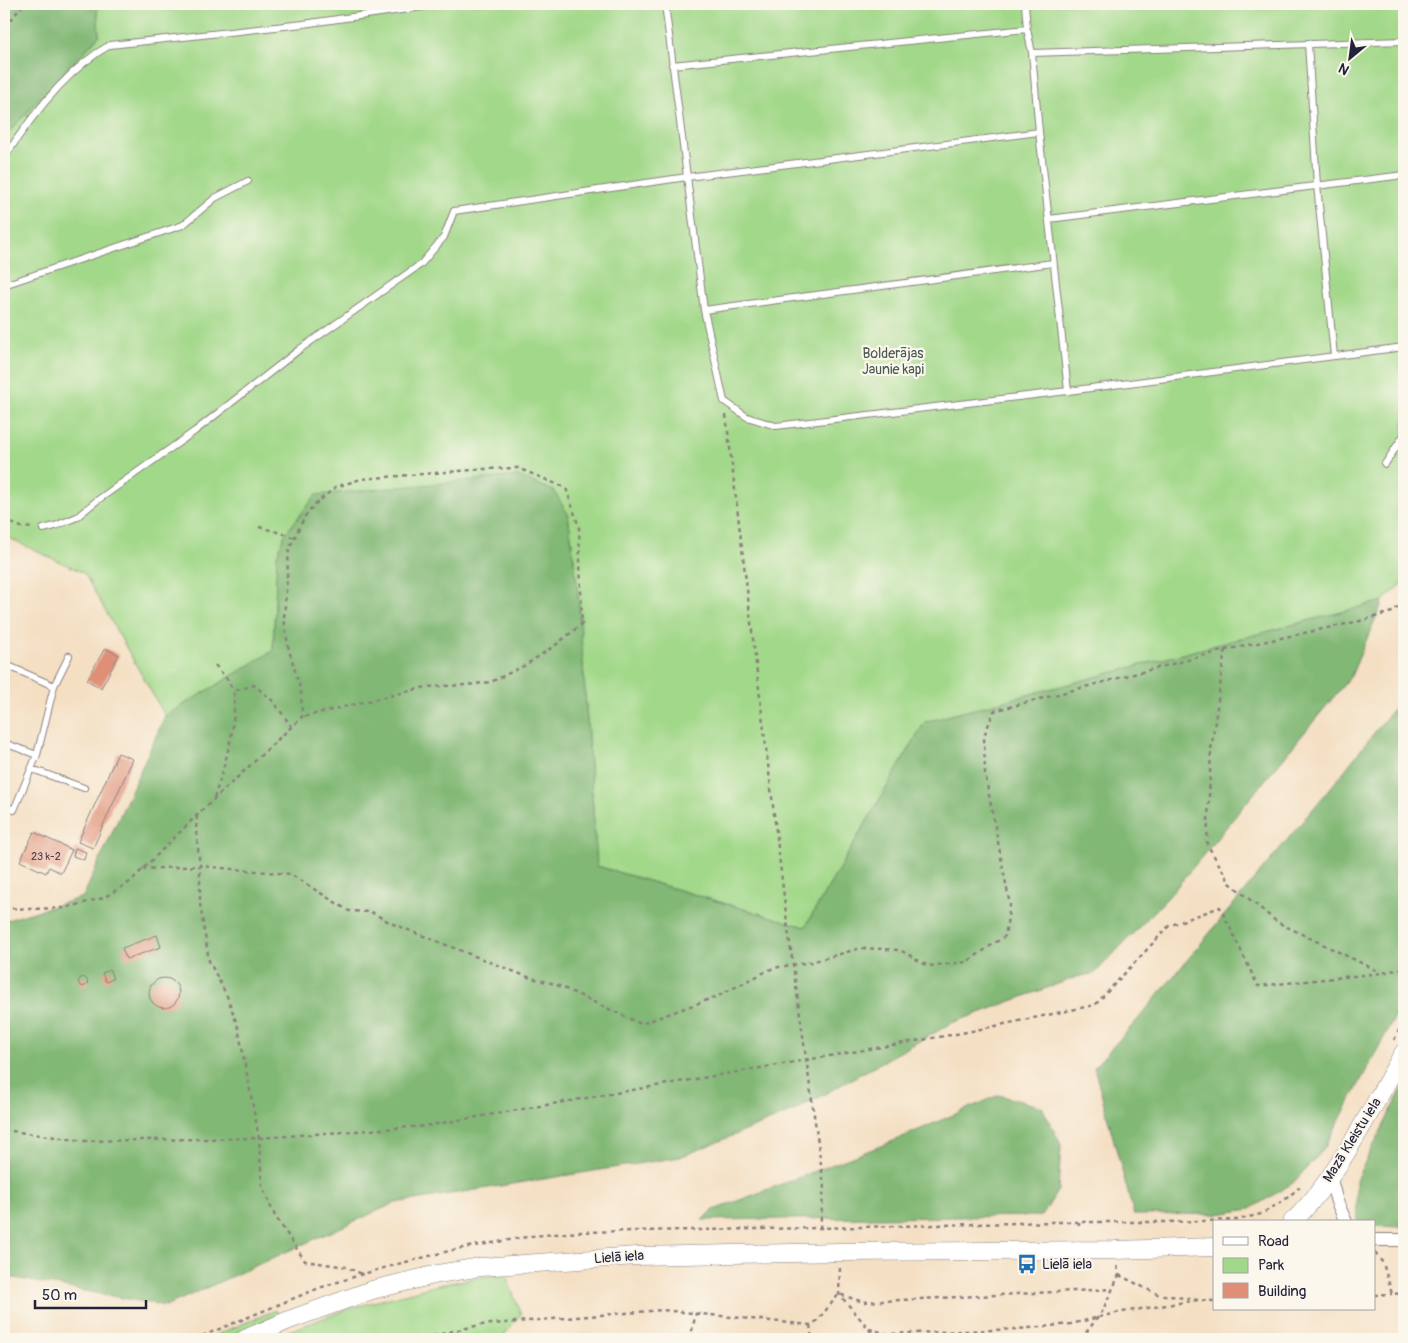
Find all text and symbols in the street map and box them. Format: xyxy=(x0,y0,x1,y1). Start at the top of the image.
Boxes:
north arrow xyxy=(1326,32,1376,82)
text: N xyxy=(1336,59,1352,79)
park label: Bolderājas Jaunie kapi xyxy=(862,345,924,378)
house number: 23 k-2 xyxy=(31,850,61,863)
street label: Mazā Kleistu iela xyxy=(1319,1095,1385,1185)
legend xyxy=(1213,1220,1376,1310)
text: Road xyxy=(1258,1232,1289,1251)
street label: Lielā iela xyxy=(593,1247,645,1267)
bus stop icon: Lielā iela xyxy=(1016,1253,1038,1275)
place label: Lielā iela xyxy=(1042,1256,1092,1273)
text: Park xyxy=(1258,1256,1285,1275)
scale bar xyxy=(35,1278,146,1310)
text: Building xyxy=(1258,1282,1306,1301)
text: 50 m xyxy=(42,1286,77,1305)

